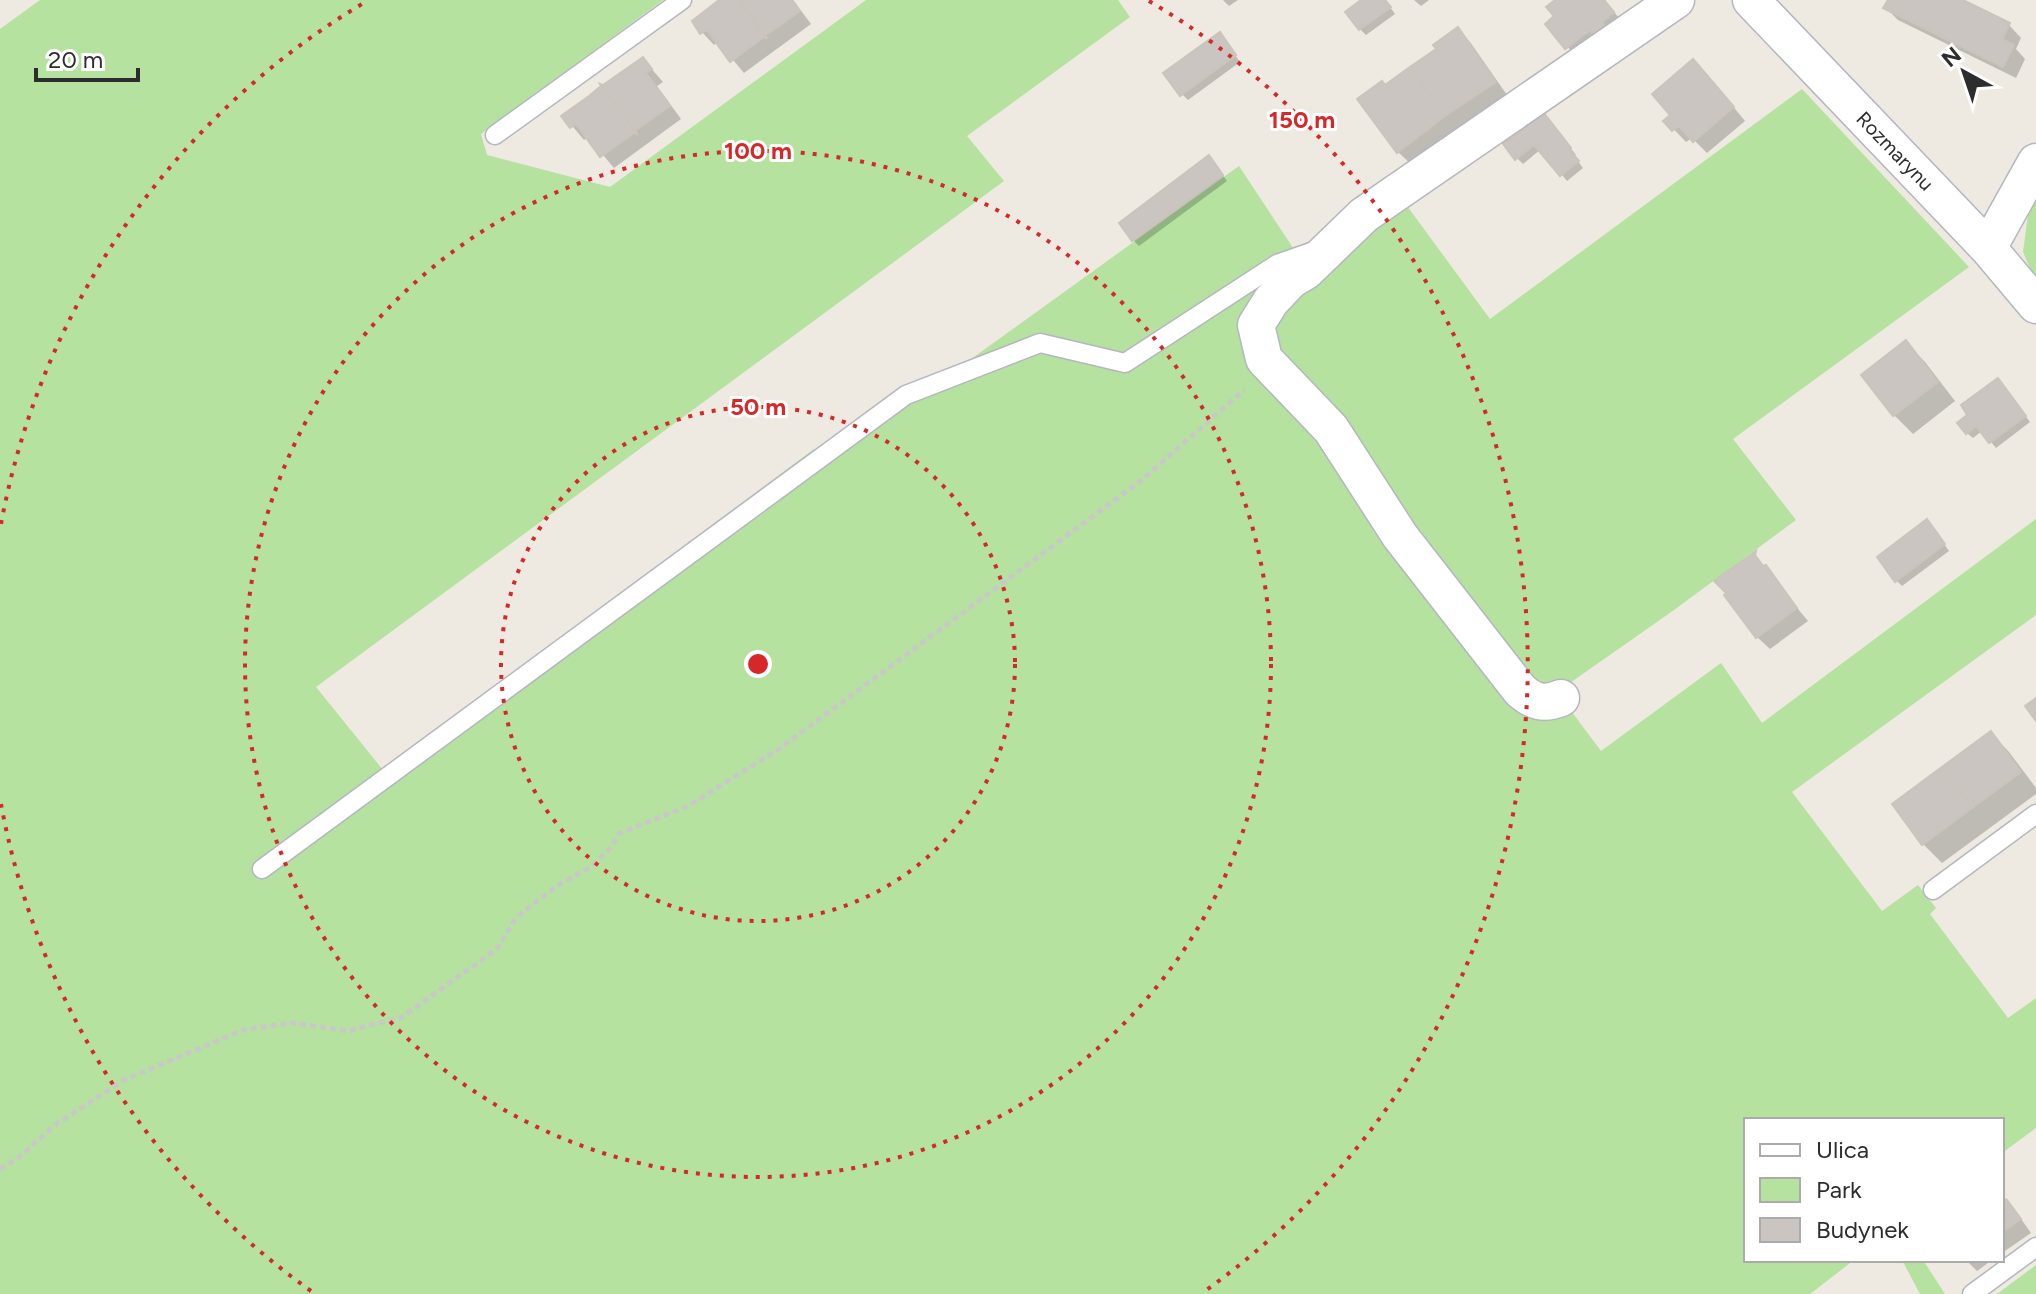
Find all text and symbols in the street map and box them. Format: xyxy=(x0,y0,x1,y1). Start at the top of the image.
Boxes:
scale bar xyxy=(36,32,138,82)
north arrow xyxy=(1924,32,2004,112)
text: N xyxy=(1936,41,1967,73)
text: 20 m xyxy=(48,45,103,74)
text: 150 m xyxy=(1269,105,1335,134)
street label: Rozmarynu xyxy=(1851,106,1939,196)
text: 100 m xyxy=(724,136,792,165)
text: 50 m xyxy=(730,392,786,421)
centre of rings xyxy=(744,650,772,678)
legend xyxy=(1744,1118,2004,1262)
text: Ulica xyxy=(1816,1135,1869,1164)
text: Park xyxy=(1816,1175,1862,1204)
text: Budynek xyxy=(1816,1215,1909,1244)

